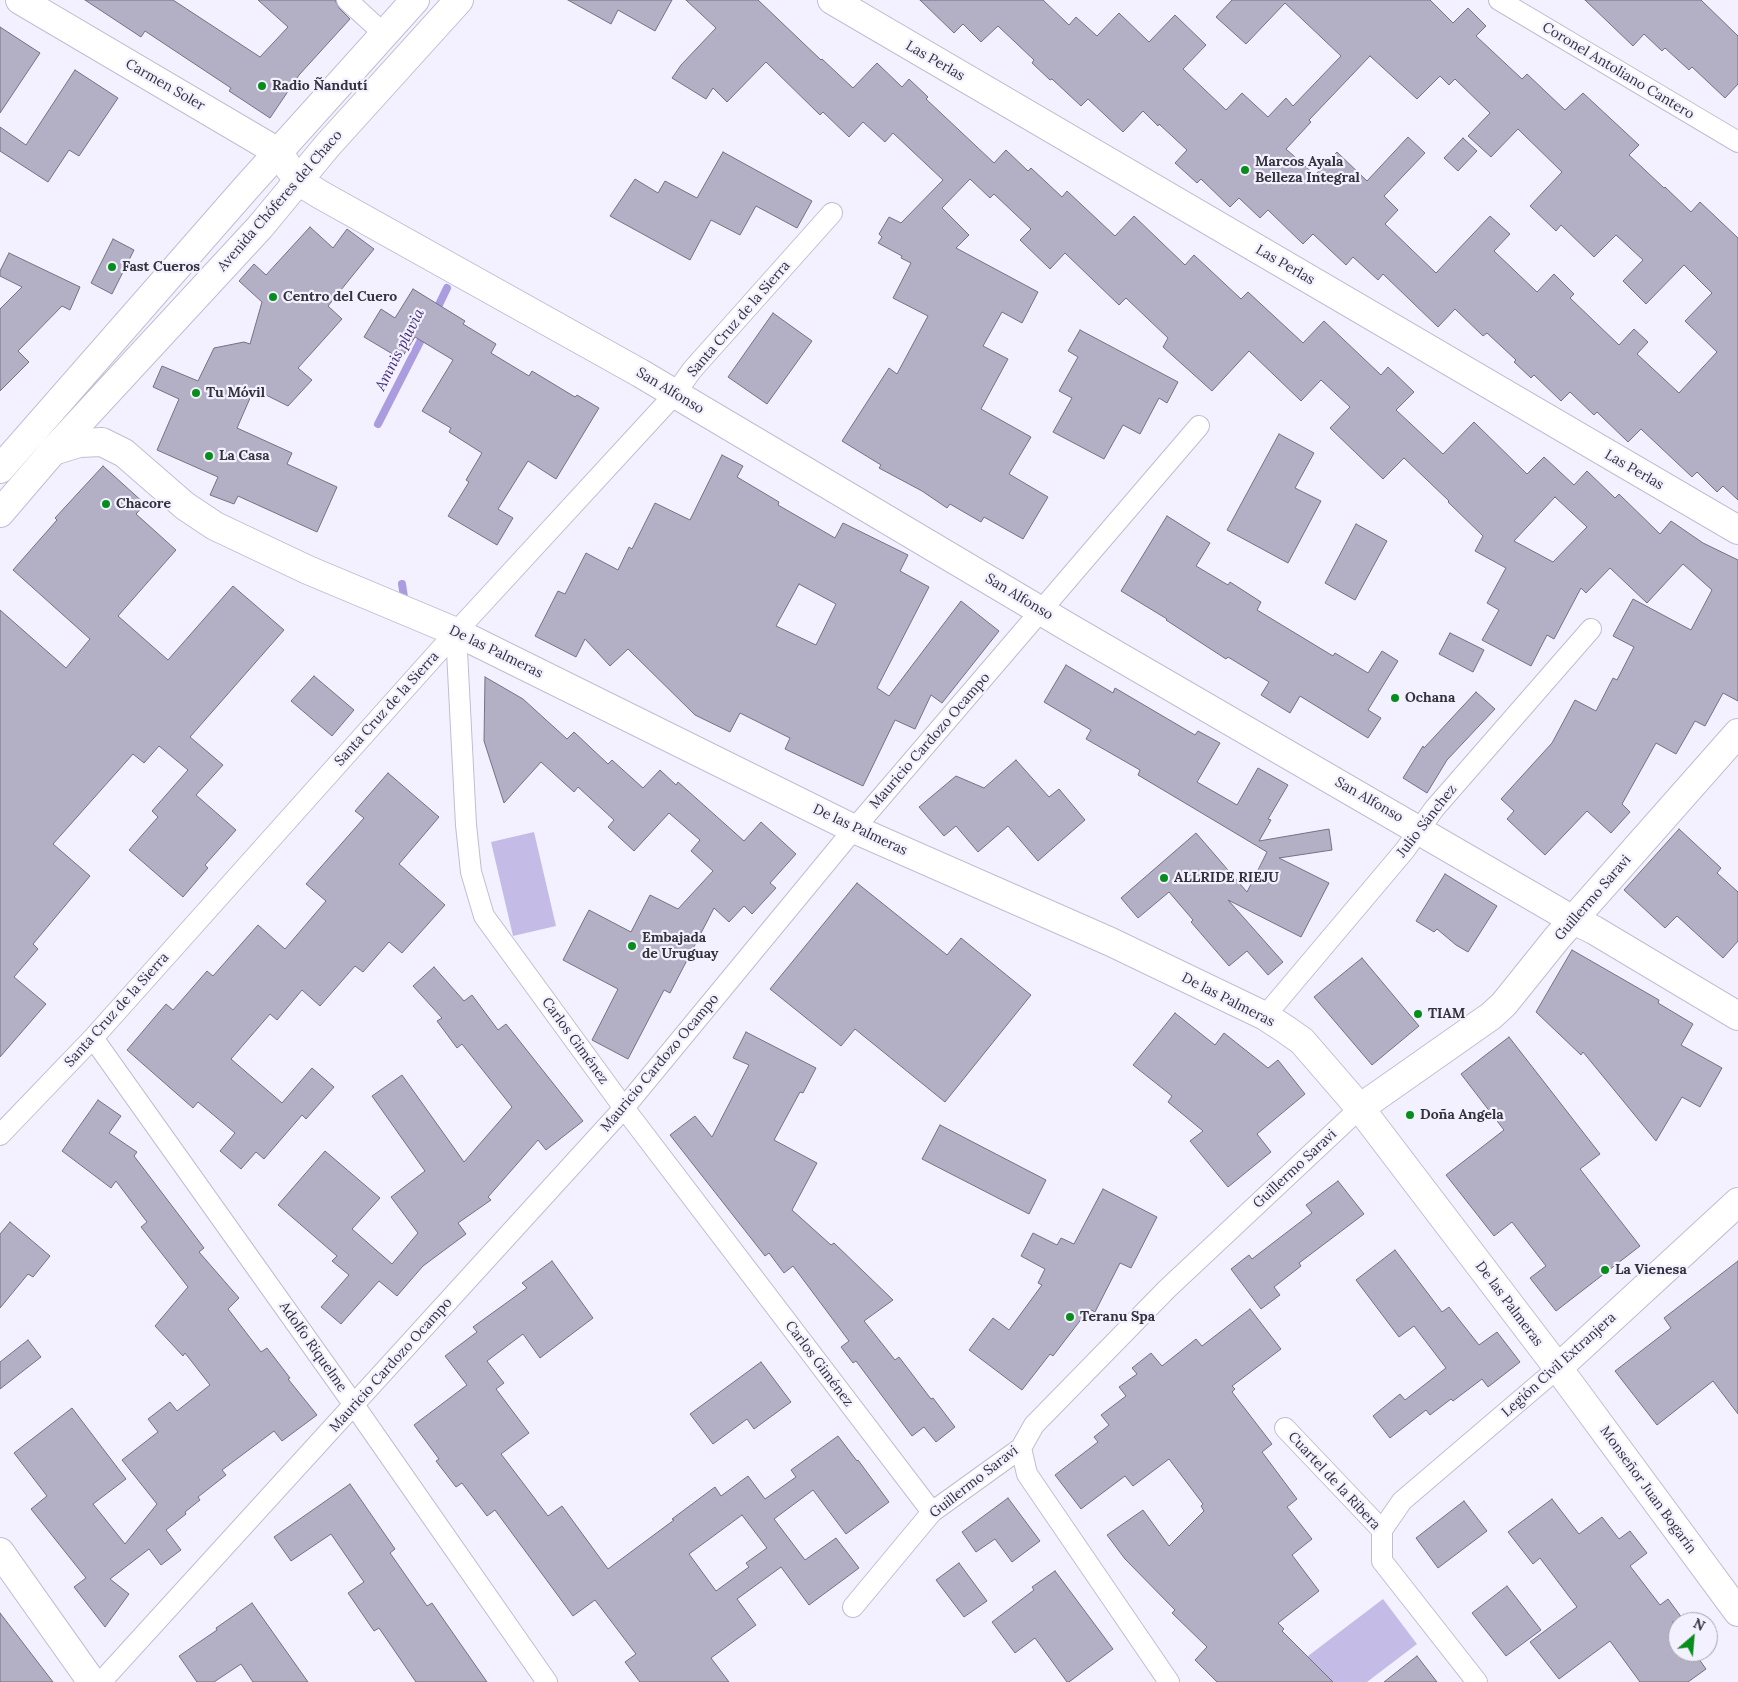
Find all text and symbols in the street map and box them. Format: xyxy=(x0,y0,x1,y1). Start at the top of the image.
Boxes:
street label: Coronel Antoliano Cantero xyxy=(1539,19,1697,123)
street label: Las Perlas xyxy=(903,37,967,85)
street label: Carmen Soler xyxy=(122,55,208,115)
place label: Radio Ñandutí xyxy=(272,78,367,94)
marker: Radio Ñandutí xyxy=(256,80,268,92)
street label: Avenida Chóferes del Chaco xyxy=(214,127,346,275)
place label: Marcos Ayala Belleza Integral xyxy=(1255,154,1360,186)
marker: Marcos Ayala Belleza Integral xyxy=(1239,164,1251,176)
street label: Las Perlas xyxy=(1253,241,1317,289)
street label: Santa Cruz de la Sierra xyxy=(684,258,794,380)
place label: Fast Cueros xyxy=(122,259,200,275)
marker: Fast Cueros xyxy=(106,261,118,273)
place label: Centro del Cuero xyxy=(283,289,397,305)
marker: Centro del Cuero xyxy=(267,291,279,303)
water label: Amnis pluvia xyxy=(372,306,428,394)
street label: San Alfonso xyxy=(633,364,707,418)
place label: Tu Móvil xyxy=(206,385,265,401)
marker: Tu Móvil xyxy=(190,387,202,399)
street label: Las Perlas xyxy=(1602,446,1666,494)
place label: La Casa xyxy=(219,448,270,464)
marker: La Casa xyxy=(203,450,215,462)
place label: Chacore xyxy=(116,496,171,512)
marker: Chacore xyxy=(100,498,112,510)
street label: San Alfonso xyxy=(982,570,1056,624)
street label: De las Palmeras xyxy=(446,622,546,682)
street label: Santa Cruz de la Sierra xyxy=(331,648,443,770)
street label: Mauricio Cardozo Ocampo xyxy=(866,670,994,812)
place label: Ochana xyxy=(1405,690,1455,706)
marker: Ochana xyxy=(1389,692,1401,704)
street label: San Alfonso xyxy=(1332,774,1406,826)
street label: Julio Sánchez xyxy=(1393,781,1461,861)
street label: De las Palmeras xyxy=(810,801,910,859)
street label: Guillermo Saravi xyxy=(1551,852,1635,944)
place label: ALLRIDE RIEJU xyxy=(1174,870,1279,886)
marker: ALLRIDE RIEJU xyxy=(1158,872,1170,884)
place label: Embajada de Uruguay xyxy=(642,930,718,962)
marker: Embajada de Uruguay xyxy=(626,940,638,952)
street label: Santa Cruz de la Sierra xyxy=(61,949,173,1071)
street label: De las Palmeras xyxy=(1179,969,1277,1031)
street label: Mauricio Cardozo Ocampo xyxy=(597,991,723,1135)
street label: Carlos Giménez xyxy=(538,994,612,1088)
place label: TIAM xyxy=(1428,1006,1465,1022)
marker: TIAM xyxy=(1412,1008,1424,1020)
place label: Doña Angela xyxy=(1420,1107,1504,1123)
marker: Doña Angela xyxy=(1404,1109,1416,1121)
street label: Guillermo Saravi xyxy=(1250,1126,1340,1212)
street label: De las Palmeras xyxy=(1472,1258,1546,1350)
place label: La Vienesa xyxy=(1615,1262,1687,1278)
marker: La Vienesa xyxy=(1599,1264,1611,1276)
street label: Mauricio Cardozo Ocampo xyxy=(326,1294,456,1436)
street label: Adolfo Riquelme xyxy=(276,1299,350,1395)
place label: Teranu Spa xyxy=(1080,1309,1155,1325)
street label: Legión Civil Extranjera xyxy=(1498,1309,1620,1421)
marker: Teranu Spa xyxy=(1064,1311,1076,1323)
street label: Carlos Giménez xyxy=(781,1318,857,1410)
street label: Monseñor Juan Bogarín xyxy=(1596,1423,1700,1557)
street label: Cuartel de la Ribera xyxy=(1284,1428,1384,1534)
street label: Guillermo Saravi xyxy=(926,1442,1022,1522)
north arrow xyxy=(1668,1612,1718,1662)
text: N xyxy=(1690,1614,1708,1635)

